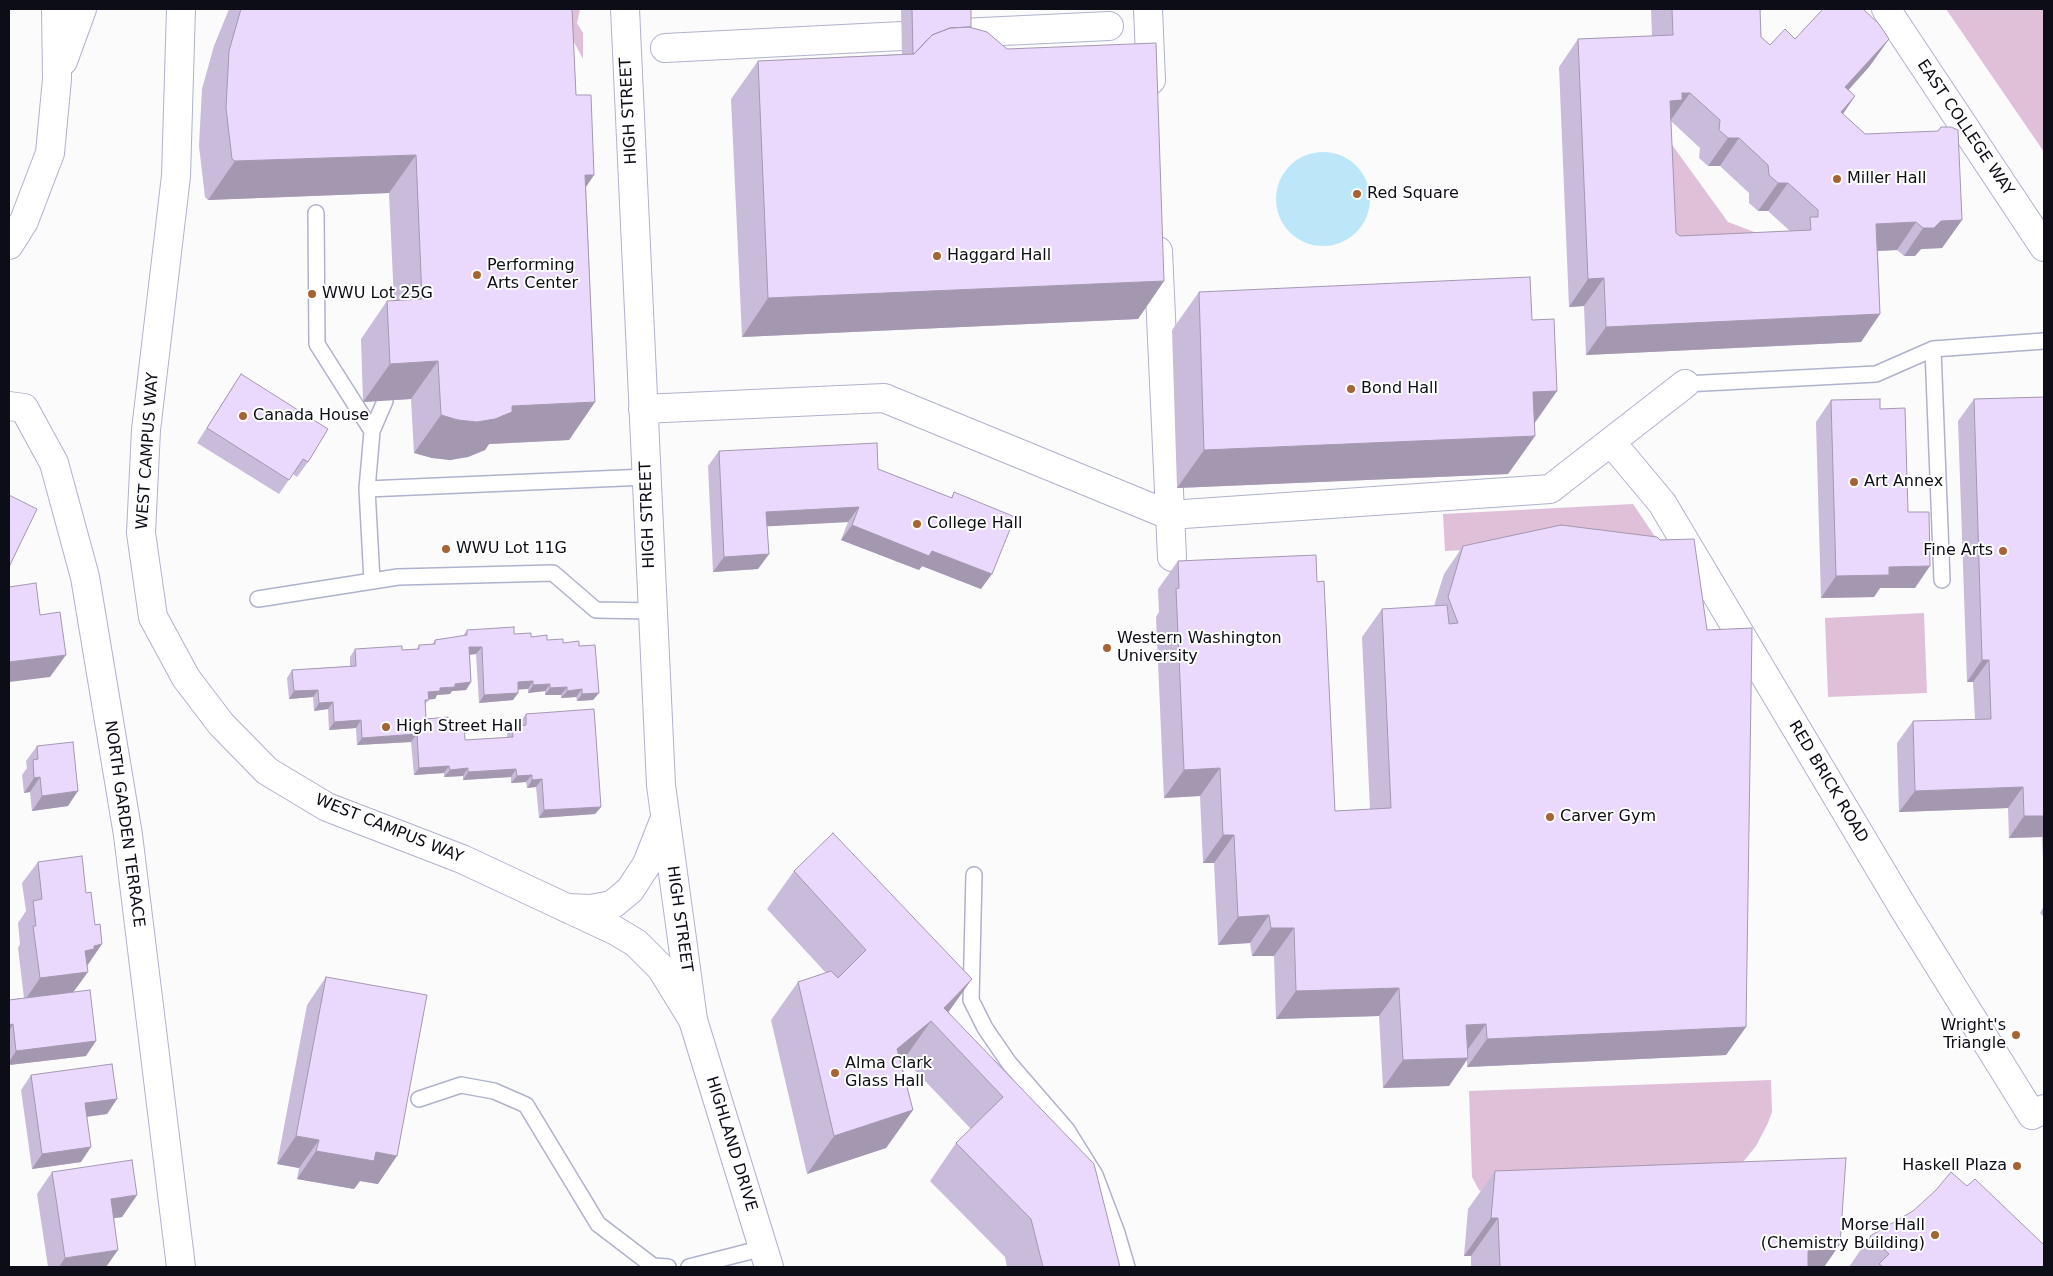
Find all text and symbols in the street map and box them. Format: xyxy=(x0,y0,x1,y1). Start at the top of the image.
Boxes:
street label: EAST COLLEGE WAY xyxy=(1912,56,2018,200)
street label: HIGH STREET xyxy=(617,57,641,165)
place label: Miller Hall xyxy=(1847,169,1926,189)
marker: Miller Hall xyxy=(1831,173,1843,185)
place label: Red Square xyxy=(1367,184,1459,204)
marker: Red Square xyxy=(1351,188,1363,200)
place label: Haggard Hall xyxy=(947,246,1051,266)
marker: Haggard Hall xyxy=(931,250,943,262)
place label: Performing Arts Center xyxy=(487,256,578,294)
marker: Performing Arts Center xyxy=(471,269,483,281)
place label: WWU Lot 25G xyxy=(322,284,433,304)
marker: WWU Lot 25G xyxy=(306,288,318,300)
street label: WEST CAMPUS WAY xyxy=(133,372,163,530)
place label: Bond Hall xyxy=(1361,379,1438,399)
marker: Bond Hall xyxy=(1345,383,1357,395)
place label: Canada House xyxy=(253,406,369,426)
marker: Canada House xyxy=(237,410,249,422)
street label: HIGH STREET xyxy=(637,461,659,569)
place label: Art Annex xyxy=(1864,472,1943,492)
marker: Art Annex xyxy=(1848,476,1860,488)
place label: College Hall xyxy=(927,514,1023,534)
marker: College Hall xyxy=(911,518,923,530)
place label: WWU Lot 11G xyxy=(456,539,567,559)
place label: Fine Arts xyxy=(1923,541,1993,561)
marker: WWU Lot 11G xyxy=(440,543,452,555)
marker: Fine Arts xyxy=(1997,545,2009,557)
place label: Western Washington University xyxy=(1117,629,1282,667)
marker: Western Washington University xyxy=(1101,642,1113,654)
place label: High Street Hall xyxy=(396,717,522,737)
street label: RED BRICK ROAD xyxy=(1784,718,1872,846)
street label: NORTH GARDEN TERRACE xyxy=(100,719,148,929)
marker: High Street Hall xyxy=(380,721,392,733)
street label: WEST CAMPUS WAY xyxy=(312,791,466,867)
place label: Carver Gym xyxy=(1560,807,1656,827)
marker: Carver Gym xyxy=(1544,811,1556,823)
street label: HIGH STREET xyxy=(662,865,696,973)
place label: Wright's Triangle xyxy=(1941,1016,2006,1054)
marker: Wright's Triangle xyxy=(2010,1029,2022,1041)
place label: Alma Clark Glass Hall xyxy=(845,1054,932,1092)
marker: Alma Clark Glass Hall xyxy=(829,1067,841,1079)
street label: HIGHLAND DRIVE xyxy=(701,1074,761,1214)
place label: Haskell Plaza xyxy=(1902,1156,2007,1176)
marker: Haskell Plaza xyxy=(2011,1160,2023,1172)
place label: Morse Hall (Chemistry Building) xyxy=(1761,1216,1925,1254)
marker: Morse Hall (Chemistry Building) xyxy=(1929,1229,1941,1241)

